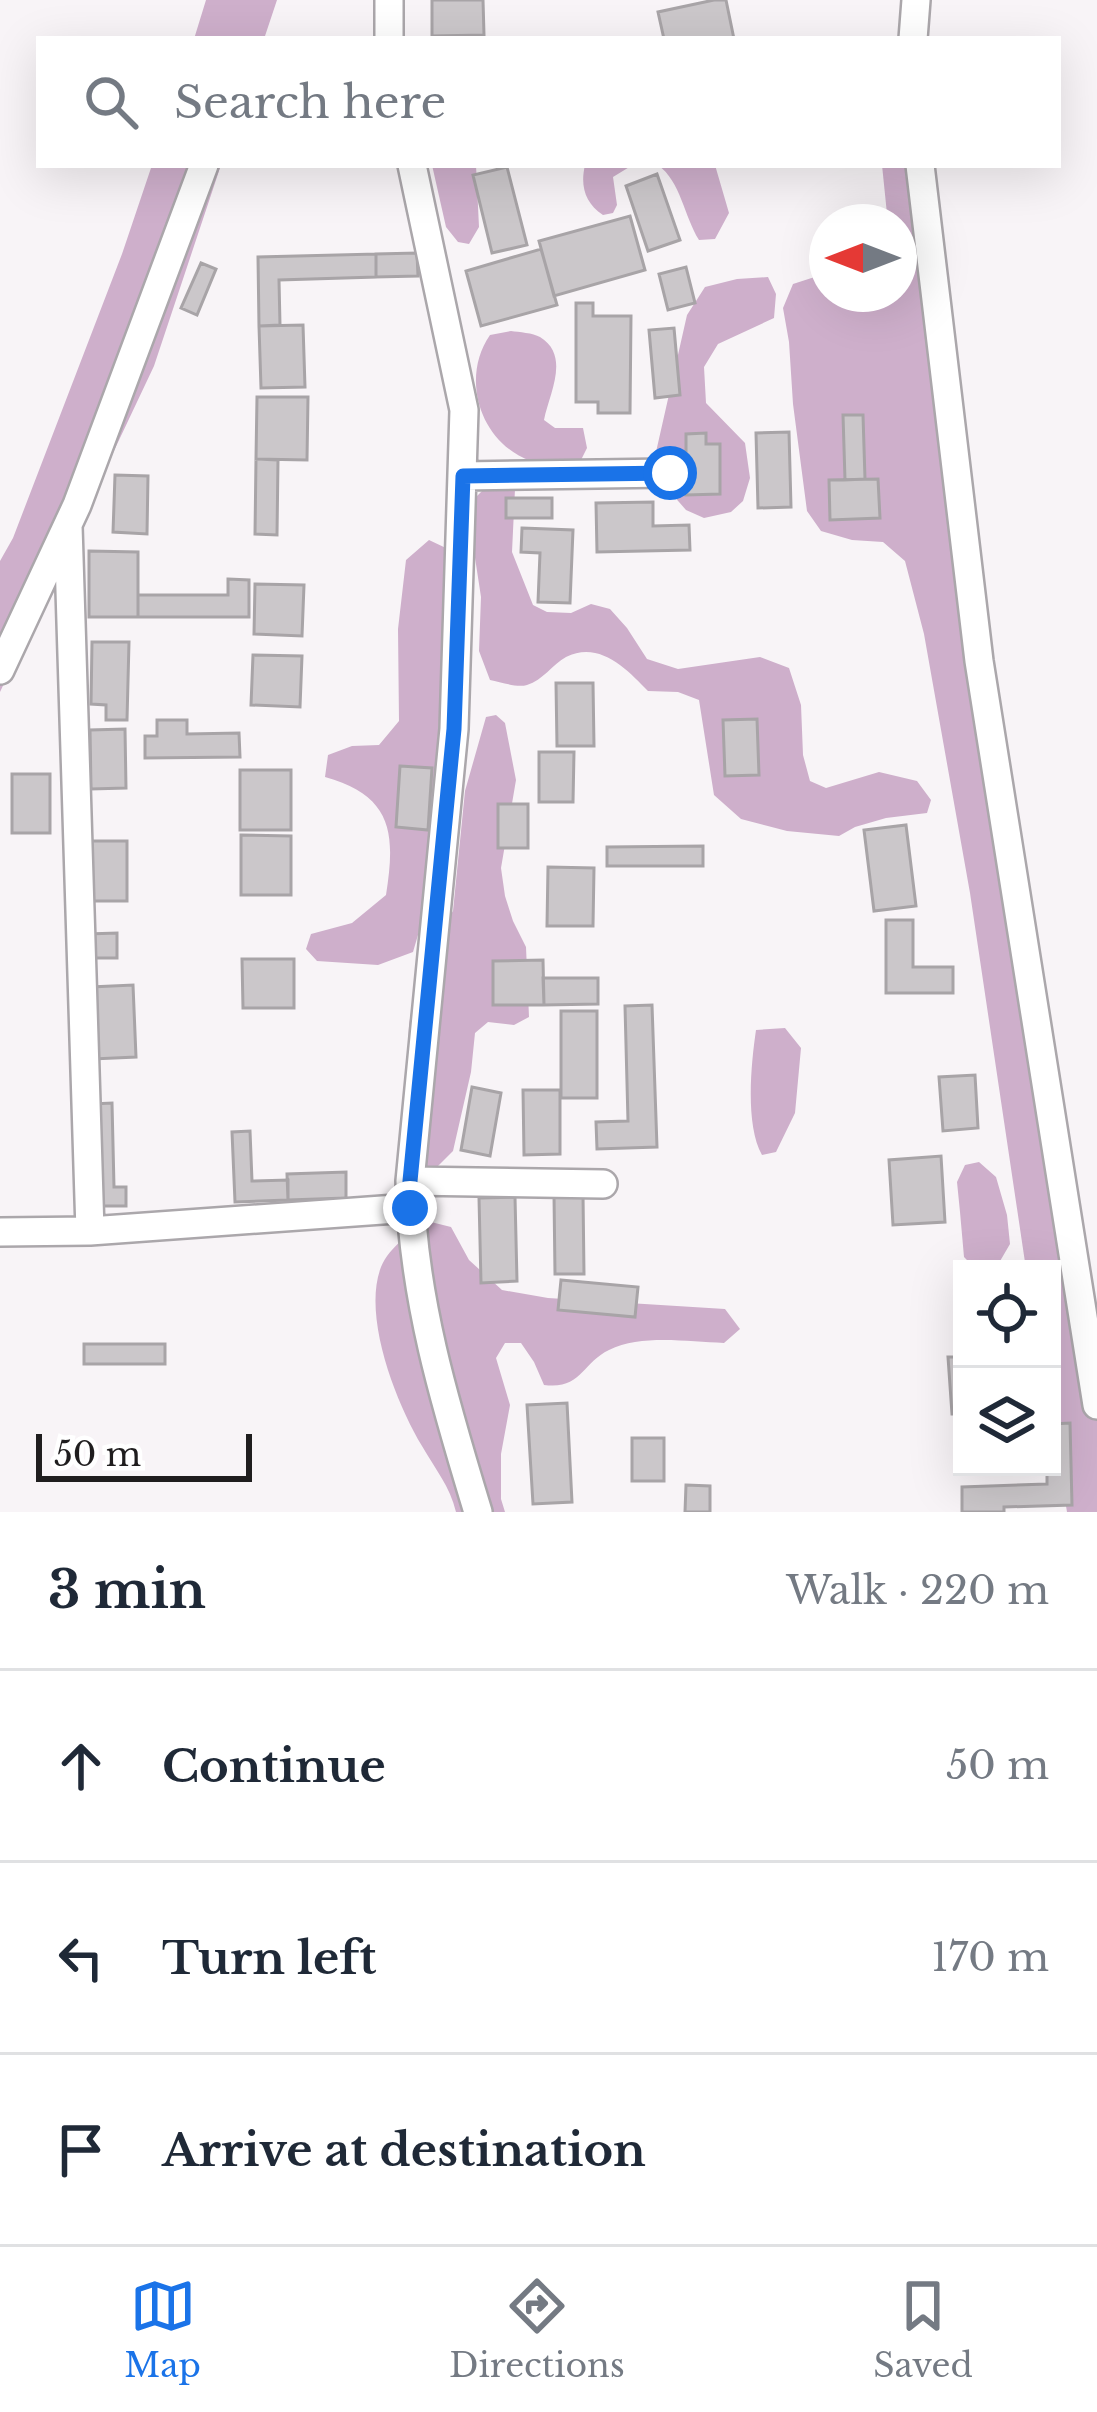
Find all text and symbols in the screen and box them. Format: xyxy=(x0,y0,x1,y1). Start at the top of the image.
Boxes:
search box xyxy=(36,36,1061,168)
icon: search xyxy=(78,69,144,135)
text: Search here xyxy=(174,74,446,130)
north arrow xyxy=(809,204,917,312)
route start xyxy=(643,446,697,500)
route end xyxy=(383,1181,437,1235)
map controls xyxy=(953,1260,1061,1476)
button: locate xyxy=(953,1260,1061,1368)
button: layers xyxy=(953,1368,1061,1476)
scale bar xyxy=(36,1428,252,1481)
text: 50 m xyxy=(54,1434,141,1475)
text: 3 min xyxy=(48,1559,206,1622)
text: Walk · 220 m xyxy=(786,1566,1049,1615)
icon: ahead xyxy=(48,1733,114,1799)
text: Continue xyxy=(162,1738,386,1794)
text: 50 m xyxy=(946,1741,1049,1790)
icon: left xyxy=(48,1925,114,1991)
text: Turn left xyxy=(162,1930,376,1986)
text: 170 m xyxy=(931,1933,1049,1982)
icon: arrive xyxy=(48,2117,114,2183)
text: Arrive at destination xyxy=(162,2122,646,2178)
tab: Map xyxy=(124,2273,201,2386)
tab: Directions xyxy=(449,2273,625,2386)
tab: Saved xyxy=(873,2273,973,2386)

